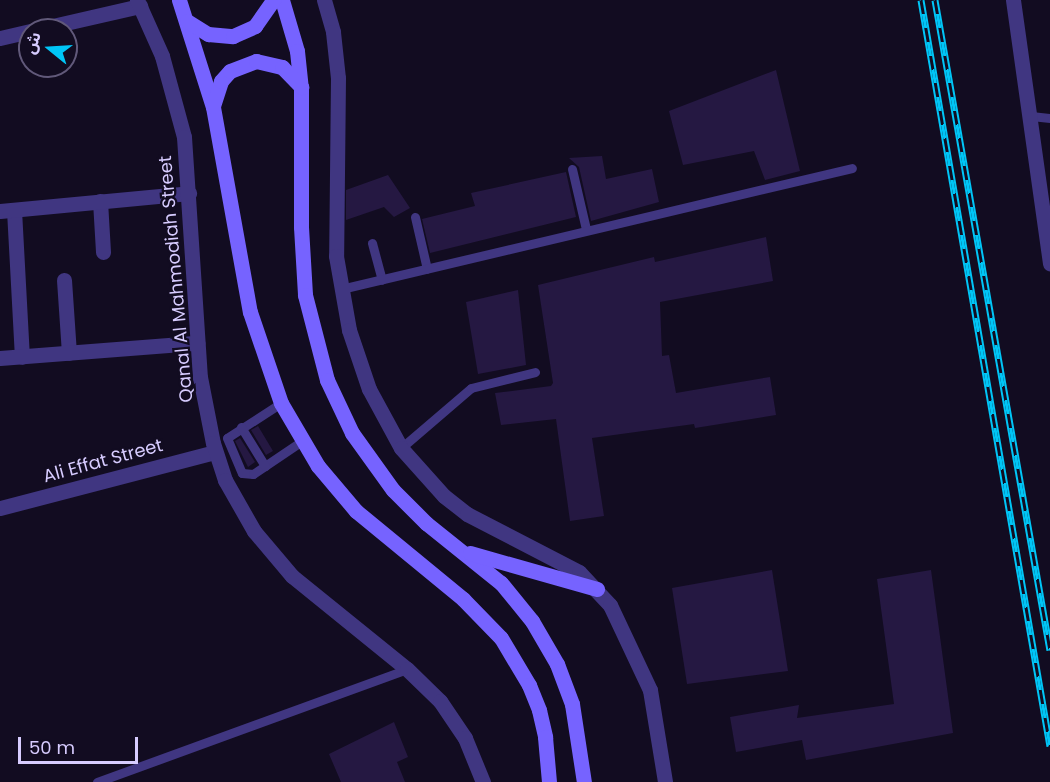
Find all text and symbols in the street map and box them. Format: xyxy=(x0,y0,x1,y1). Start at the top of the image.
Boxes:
north arrow xyxy=(18,18,78,78)
text: ش xyxy=(18,29,47,57)
street label: Qanal Al Mahmodiah Street xyxy=(154,155,198,403)
street label: Ali Effat Street xyxy=(41,435,165,487)
scale bar xyxy=(21,725,141,763)
text: 50 m xyxy=(29,735,75,760)

